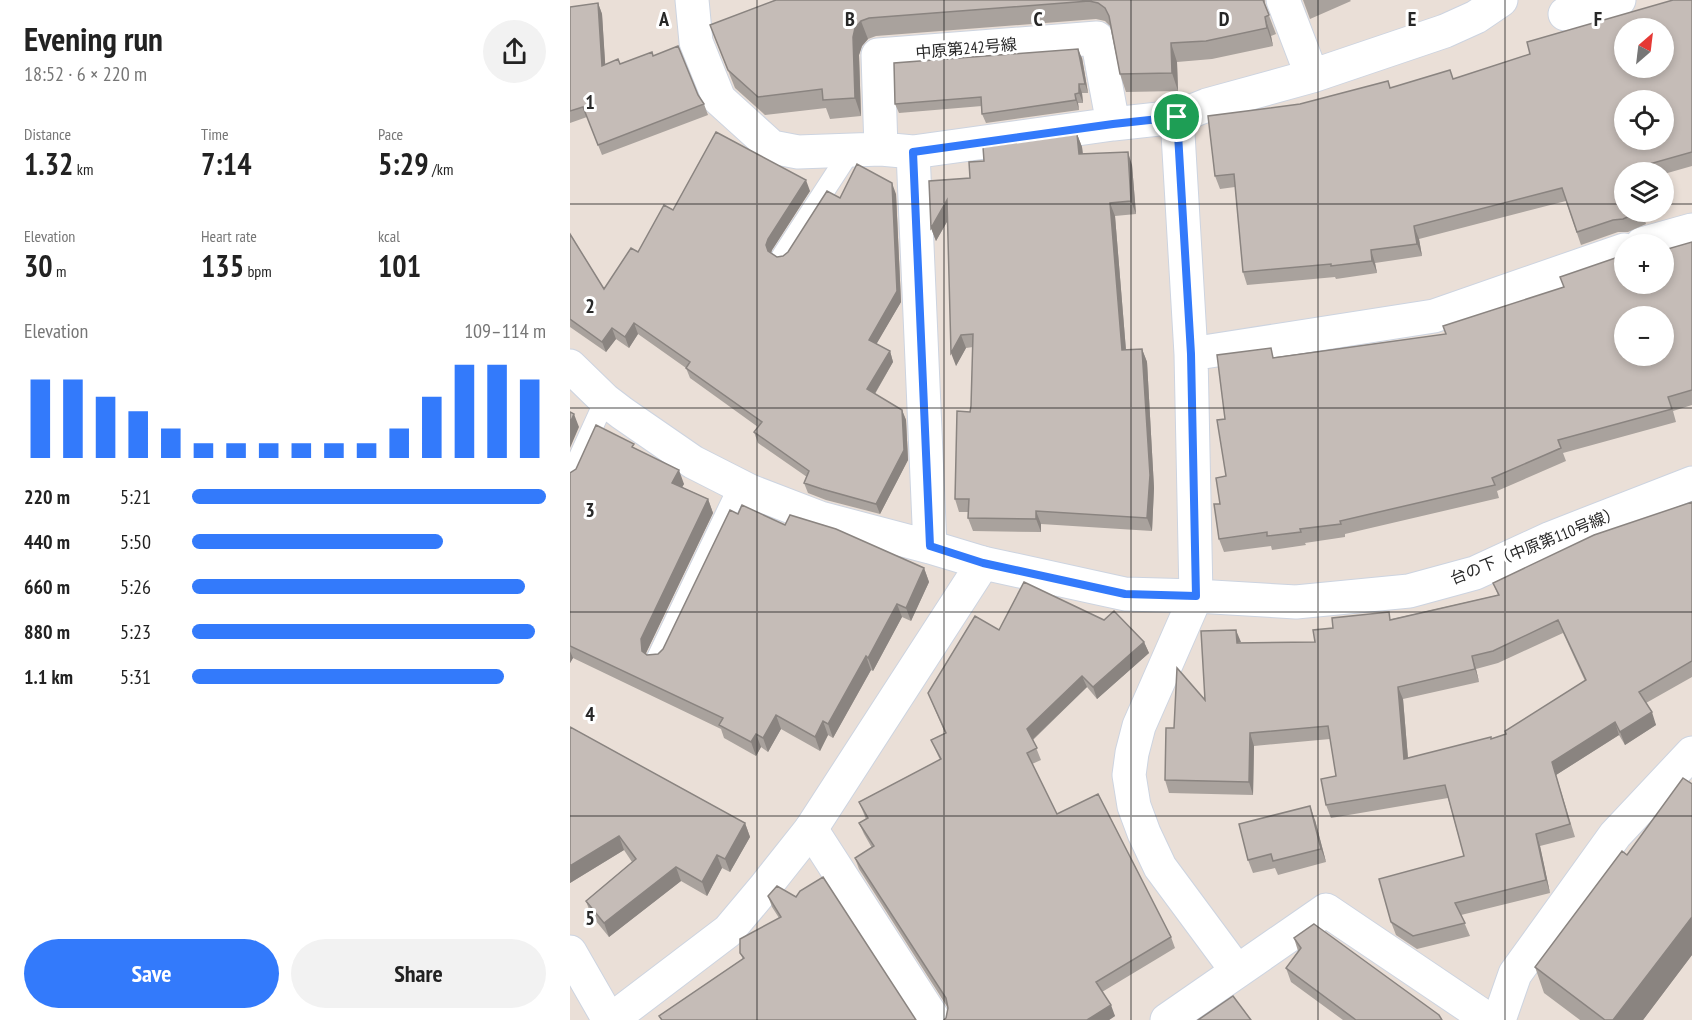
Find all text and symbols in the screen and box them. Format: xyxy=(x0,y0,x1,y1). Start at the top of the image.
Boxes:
text: A xyxy=(658,6,670,32)
text: B xyxy=(845,6,855,32)
text: C xyxy=(1033,6,1043,32)
text: D xyxy=(1219,6,1230,32)
text: E xyxy=(1408,6,1416,32)
text: F xyxy=(1594,6,1602,32)
text: Evening run xyxy=(24,17,163,60)
north arrow xyxy=(1614,18,1674,78)
map controls xyxy=(1614,18,1674,366)
button: share xyxy=(483,20,546,83)
street label: 中原第242号線 xyxy=(915,34,1017,62)
text: 18:52 · 6 × 220 m xyxy=(24,61,147,87)
text: 1 xyxy=(585,89,595,115)
button: locate xyxy=(1614,90,1674,150)
pin xyxy=(1151,91,1202,142)
icon: arrive xyxy=(1160,100,1193,133)
text: Distance xyxy=(24,124,71,144)
text: Time xyxy=(201,124,229,144)
text: Pace xyxy=(378,124,403,144)
text: 1.32 xyxy=(24,144,73,183)
text: 7:14 xyxy=(201,144,252,183)
text: 5:29 xyxy=(378,144,429,183)
text: km xyxy=(73,159,93,179)
text: /km xyxy=(429,159,453,179)
button: layers xyxy=(1614,162,1674,222)
text: Elevation xyxy=(24,226,75,246)
text: Heart rate xyxy=(201,226,257,246)
text: kcal xyxy=(378,226,400,246)
button: + xyxy=(1614,234,1674,294)
text: 30 xyxy=(24,246,53,285)
text: 135 xyxy=(201,246,244,285)
text: 101 xyxy=(378,246,421,285)
text: m xyxy=(53,261,67,281)
text: bpm xyxy=(244,261,272,281)
text: 2 xyxy=(585,293,595,319)
button: − xyxy=(1614,306,1674,366)
text: Elevation xyxy=(24,318,88,344)
text: 109–114 m xyxy=(464,318,546,344)
text: 220 m xyxy=(24,484,70,510)
text: 5:21 xyxy=(120,484,151,510)
text: 3 xyxy=(585,497,595,523)
street label: 台の下（中原第110号線） xyxy=(1447,502,1623,588)
text: 440 m xyxy=(24,529,70,555)
text: 5:50 xyxy=(120,529,151,555)
text: 660 m xyxy=(24,574,70,600)
text: 5:26 xyxy=(120,574,151,600)
text: 880 m xyxy=(24,619,70,645)
text: 5:23 xyxy=(120,619,151,645)
text: 1.1 km xyxy=(24,664,73,690)
text: 5:31 xyxy=(120,664,151,690)
text: 4 xyxy=(585,701,595,727)
text: 5 xyxy=(585,905,595,931)
button: Save xyxy=(24,939,279,1008)
button: Share xyxy=(291,939,546,1008)

